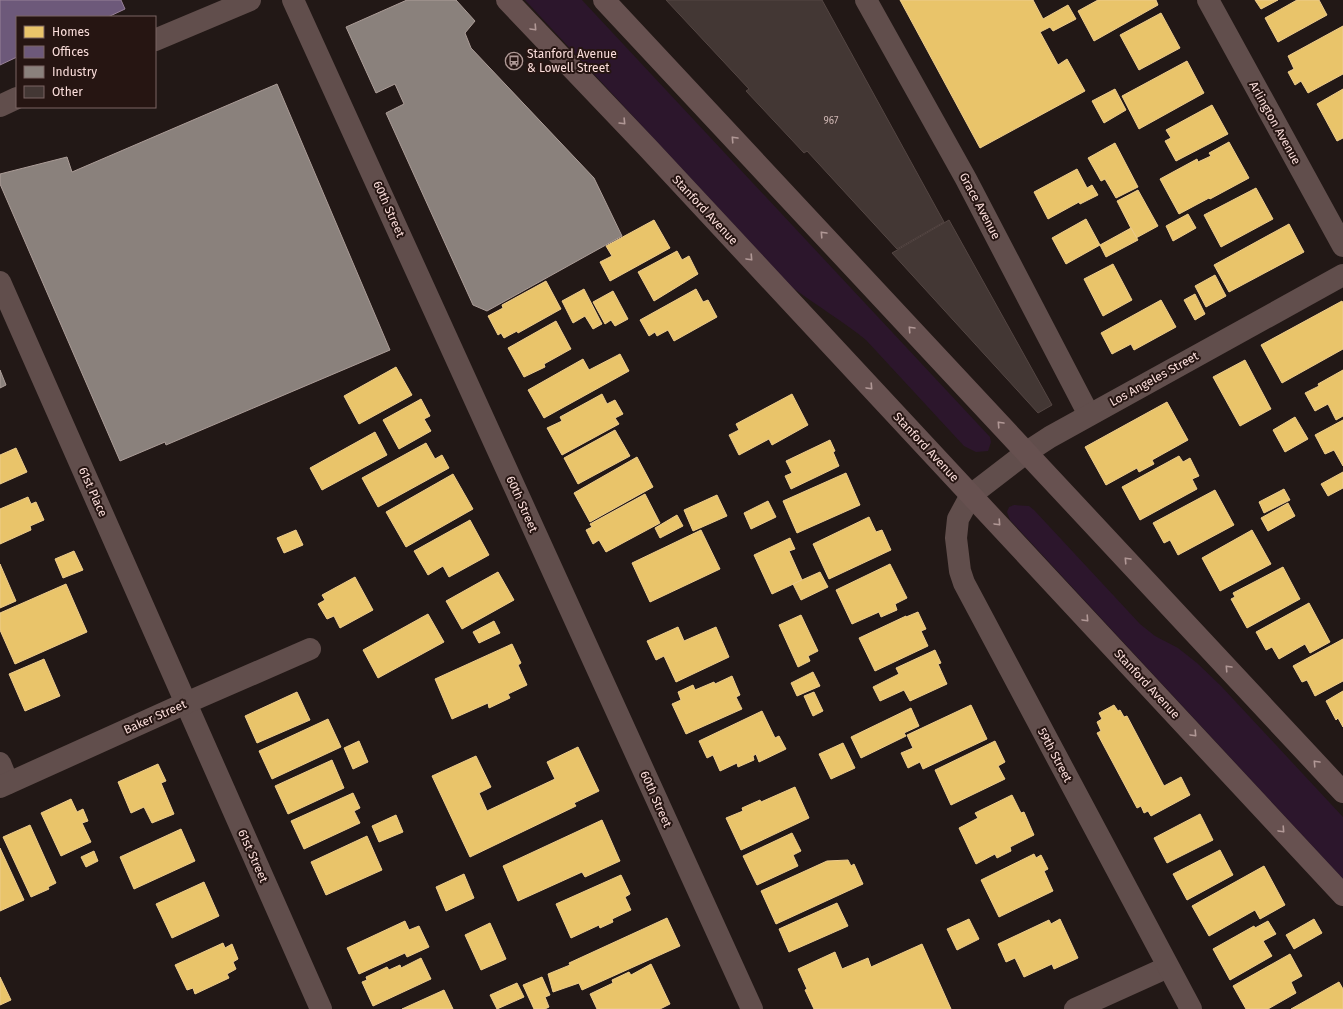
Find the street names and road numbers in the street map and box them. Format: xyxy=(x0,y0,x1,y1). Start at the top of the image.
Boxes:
street label: Arlington Avenue xyxy=(1246,79,1304,167)
street label: Grace Avenue xyxy=(957,170,1003,242)
street label: Stanford Avenue xyxy=(669,172,741,248)
street label: 60th Street xyxy=(370,179,408,240)
street label: Los Angeles Street xyxy=(1107,348,1201,409)
street label: Stanford Avenue xyxy=(890,409,962,485)
street label: 61st Place xyxy=(76,465,110,519)
street label: 60th Street xyxy=(503,474,541,535)
street label: Stanford Avenue xyxy=(1111,646,1183,722)
street label: Baker Street xyxy=(122,697,189,737)
street label: 59th Street xyxy=(1035,726,1075,785)
street label: 60th Street xyxy=(637,769,675,830)
street label: 61st Street xyxy=(235,827,271,885)

